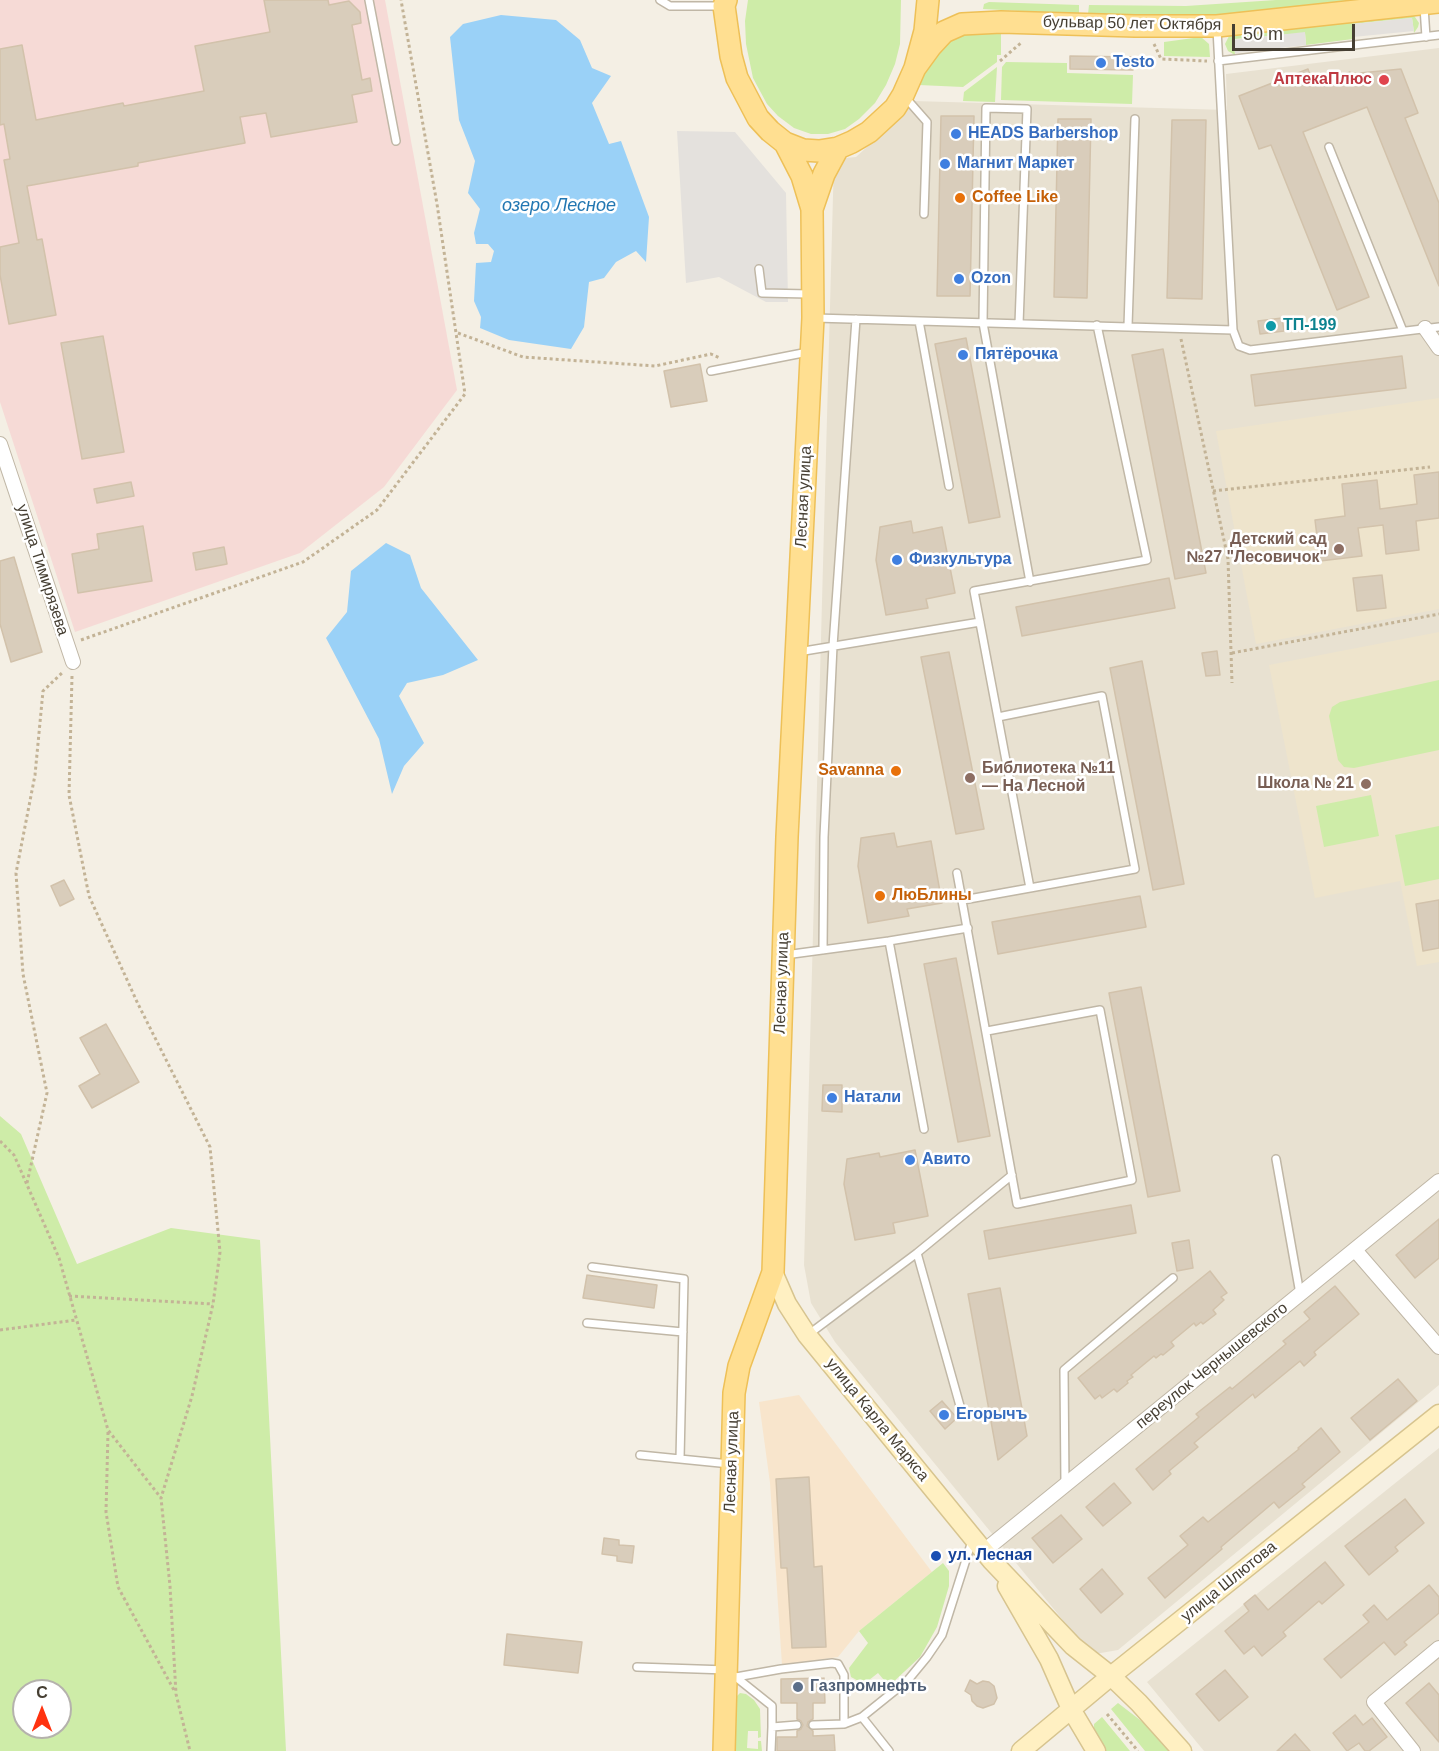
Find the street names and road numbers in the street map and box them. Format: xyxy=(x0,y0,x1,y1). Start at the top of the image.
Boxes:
street label: бульвар 50 лет Октября xyxy=(1043,13,1221,35)
street label: Лесная улица xyxy=(792,445,816,549)
street label: улица Тимирязева xyxy=(12,502,72,638)
street label: Лесная улица xyxy=(771,932,793,1034)
street label: переулок Чернышевского xyxy=(1132,1299,1292,1433)
street label: улица Карла Маркса xyxy=(821,1354,933,1486)
street label: Лесная улица xyxy=(721,1411,743,1513)
street label: улица Шлютова xyxy=(1177,1538,1281,1626)

